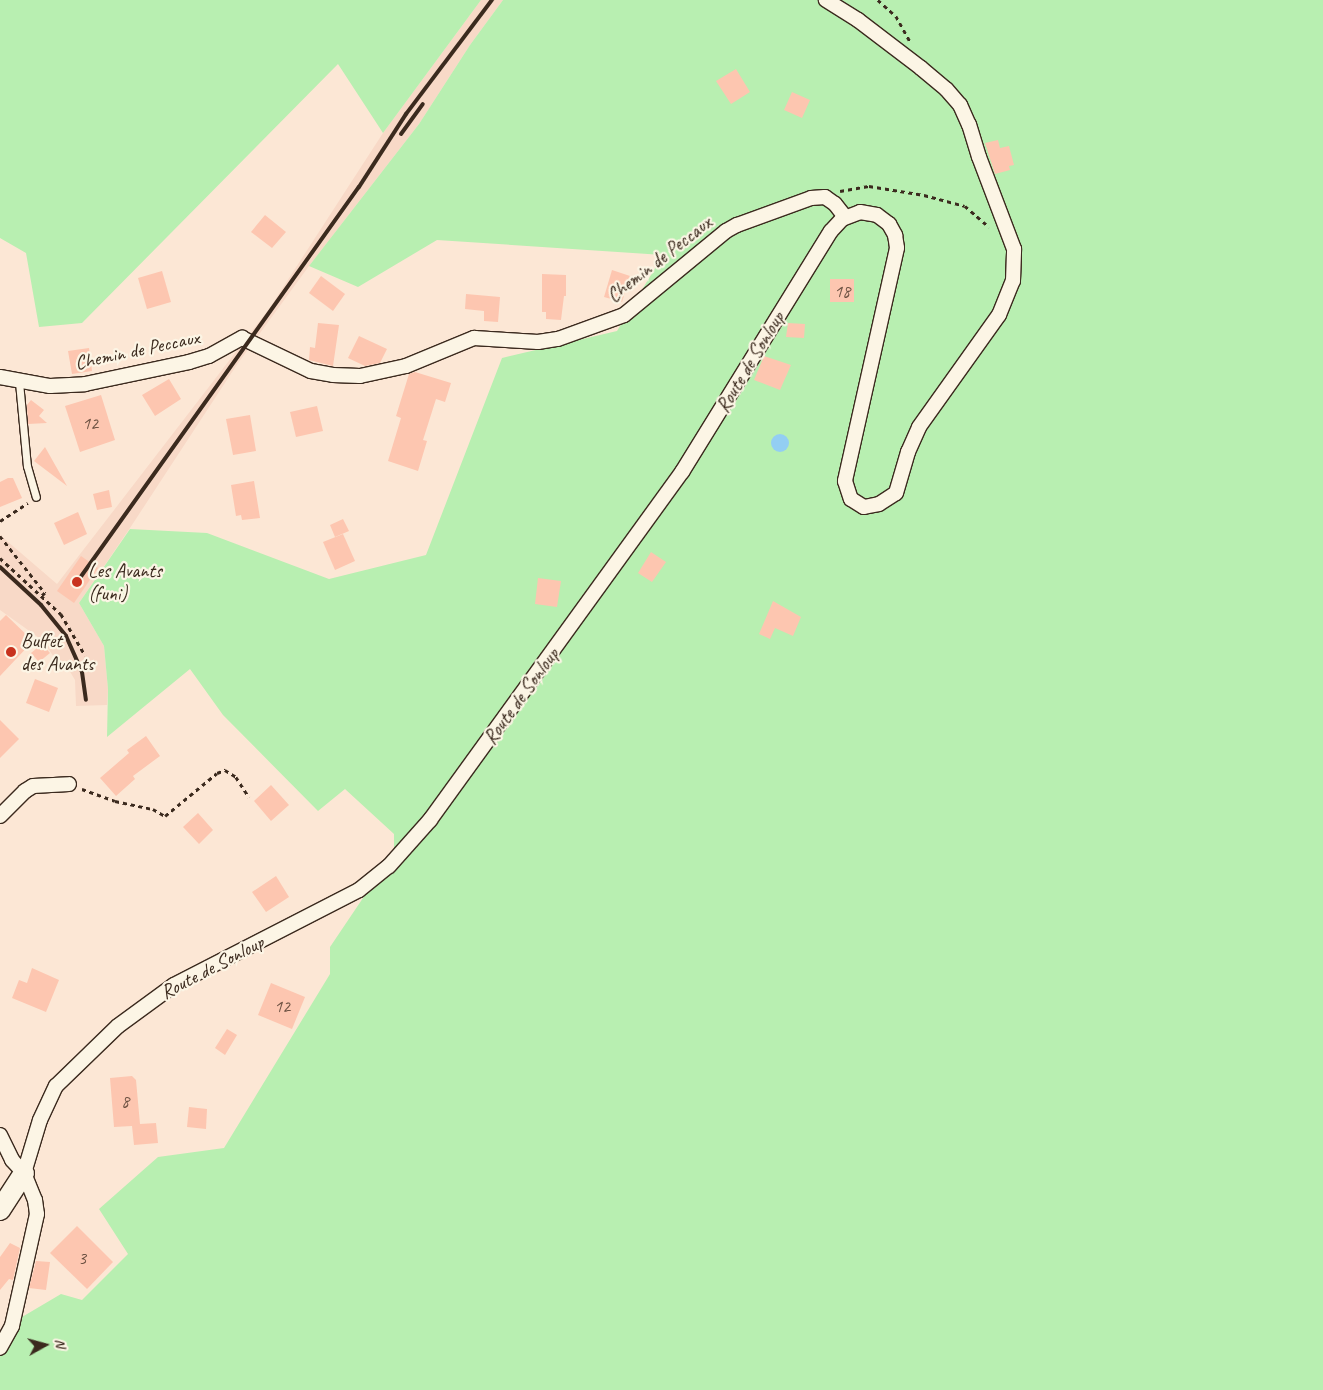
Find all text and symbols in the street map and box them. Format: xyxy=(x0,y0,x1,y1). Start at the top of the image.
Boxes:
street label: Chemin de Peccaux xyxy=(602,211,716,307)
house number: 18 xyxy=(834,280,850,302)
street label: Route de Sonloup xyxy=(711,307,789,417)
street label: Chemin de Peccaux xyxy=(73,325,201,375)
house number: 12 xyxy=(82,412,98,434)
place label: Les Avants (funi) xyxy=(88,558,162,605)
marker: Les Avants (funi) xyxy=(70,575,84,589)
place label: Buffet des Avants xyxy=(21,628,95,675)
street label: Route de Sonloup xyxy=(478,643,564,749)
marker: Buffet des Avants xyxy=(5,646,17,658)
street label: Route de Sonloup xyxy=(156,930,268,1004)
house number: 12 xyxy=(274,995,290,1017)
house number: 8 xyxy=(121,1090,129,1112)
house number: 3 xyxy=(78,1247,86,1269)
north arrow xyxy=(20,1320,70,1370)
text: N xyxy=(51,1338,69,1348)

